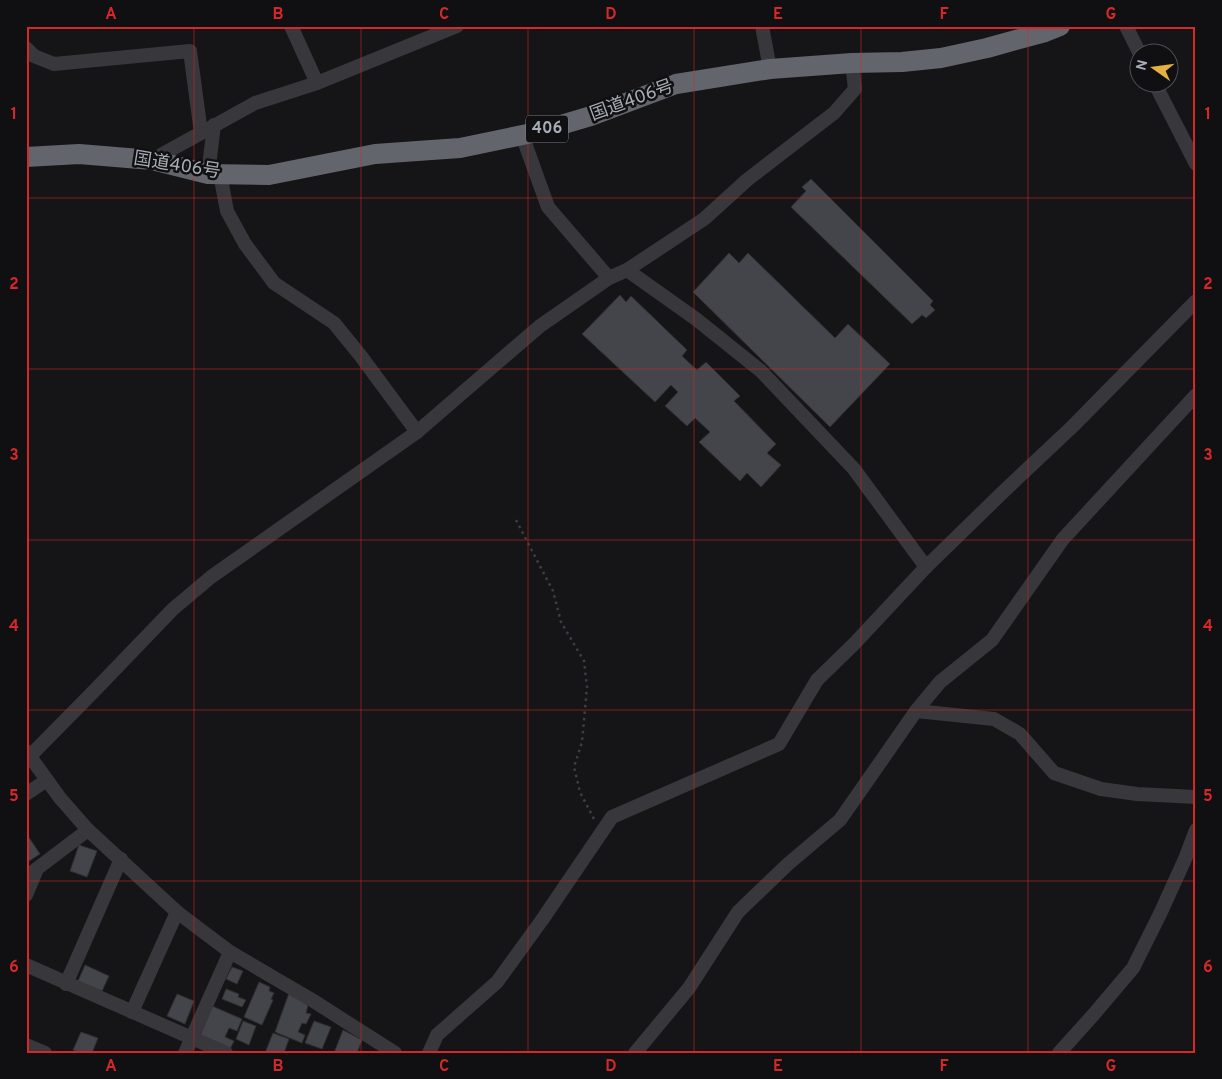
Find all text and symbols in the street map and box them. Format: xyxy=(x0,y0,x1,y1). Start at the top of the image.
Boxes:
text: A xyxy=(105,5,117,25)
text: B xyxy=(272,5,284,25)
text: C xyxy=(439,5,449,25)
text: D xyxy=(605,5,617,25)
text: E xyxy=(773,5,783,25)
text: F xyxy=(939,5,949,25)
text: G xyxy=(1106,5,1116,25)
north arrow xyxy=(1130,42,1180,92)
text: N xyxy=(1133,58,1152,72)
street label: 国道406号 xyxy=(587,75,677,127)
text: 1 xyxy=(11,105,17,125)
text: 1 xyxy=(1205,105,1211,125)
road number: 406 xyxy=(526,116,568,142)
street label: 国道406号 xyxy=(132,148,222,184)
text: 2 xyxy=(9,275,19,295)
text: 2 xyxy=(1203,275,1213,295)
text: 3 xyxy=(9,446,19,466)
text: 3 xyxy=(1203,446,1213,466)
text: 4 xyxy=(9,617,19,637)
text: 4 xyxy=(1203,617,1213,637)
text: 5 xyxy=(9,787,19,807)
text: 5 xyxy=(1203,787,1213,807)
text: 6 xyxy=(9,958,19,978)
text: 6 xyxy=(1203,958,1213,978)
text: A xyxy=(105,1057,117,1077)
text: B xyxy=(272,1057,284,1077)
text: C xyxy=(439,1057,449,1077)
text: D xyxy=(605,1057,617,1077)
text: E xyxy=(773,1057,783,1077)
text: F xyxy=(939,1057,949,1077)
text: G xyxy=(1106,1057,1116,1077)

